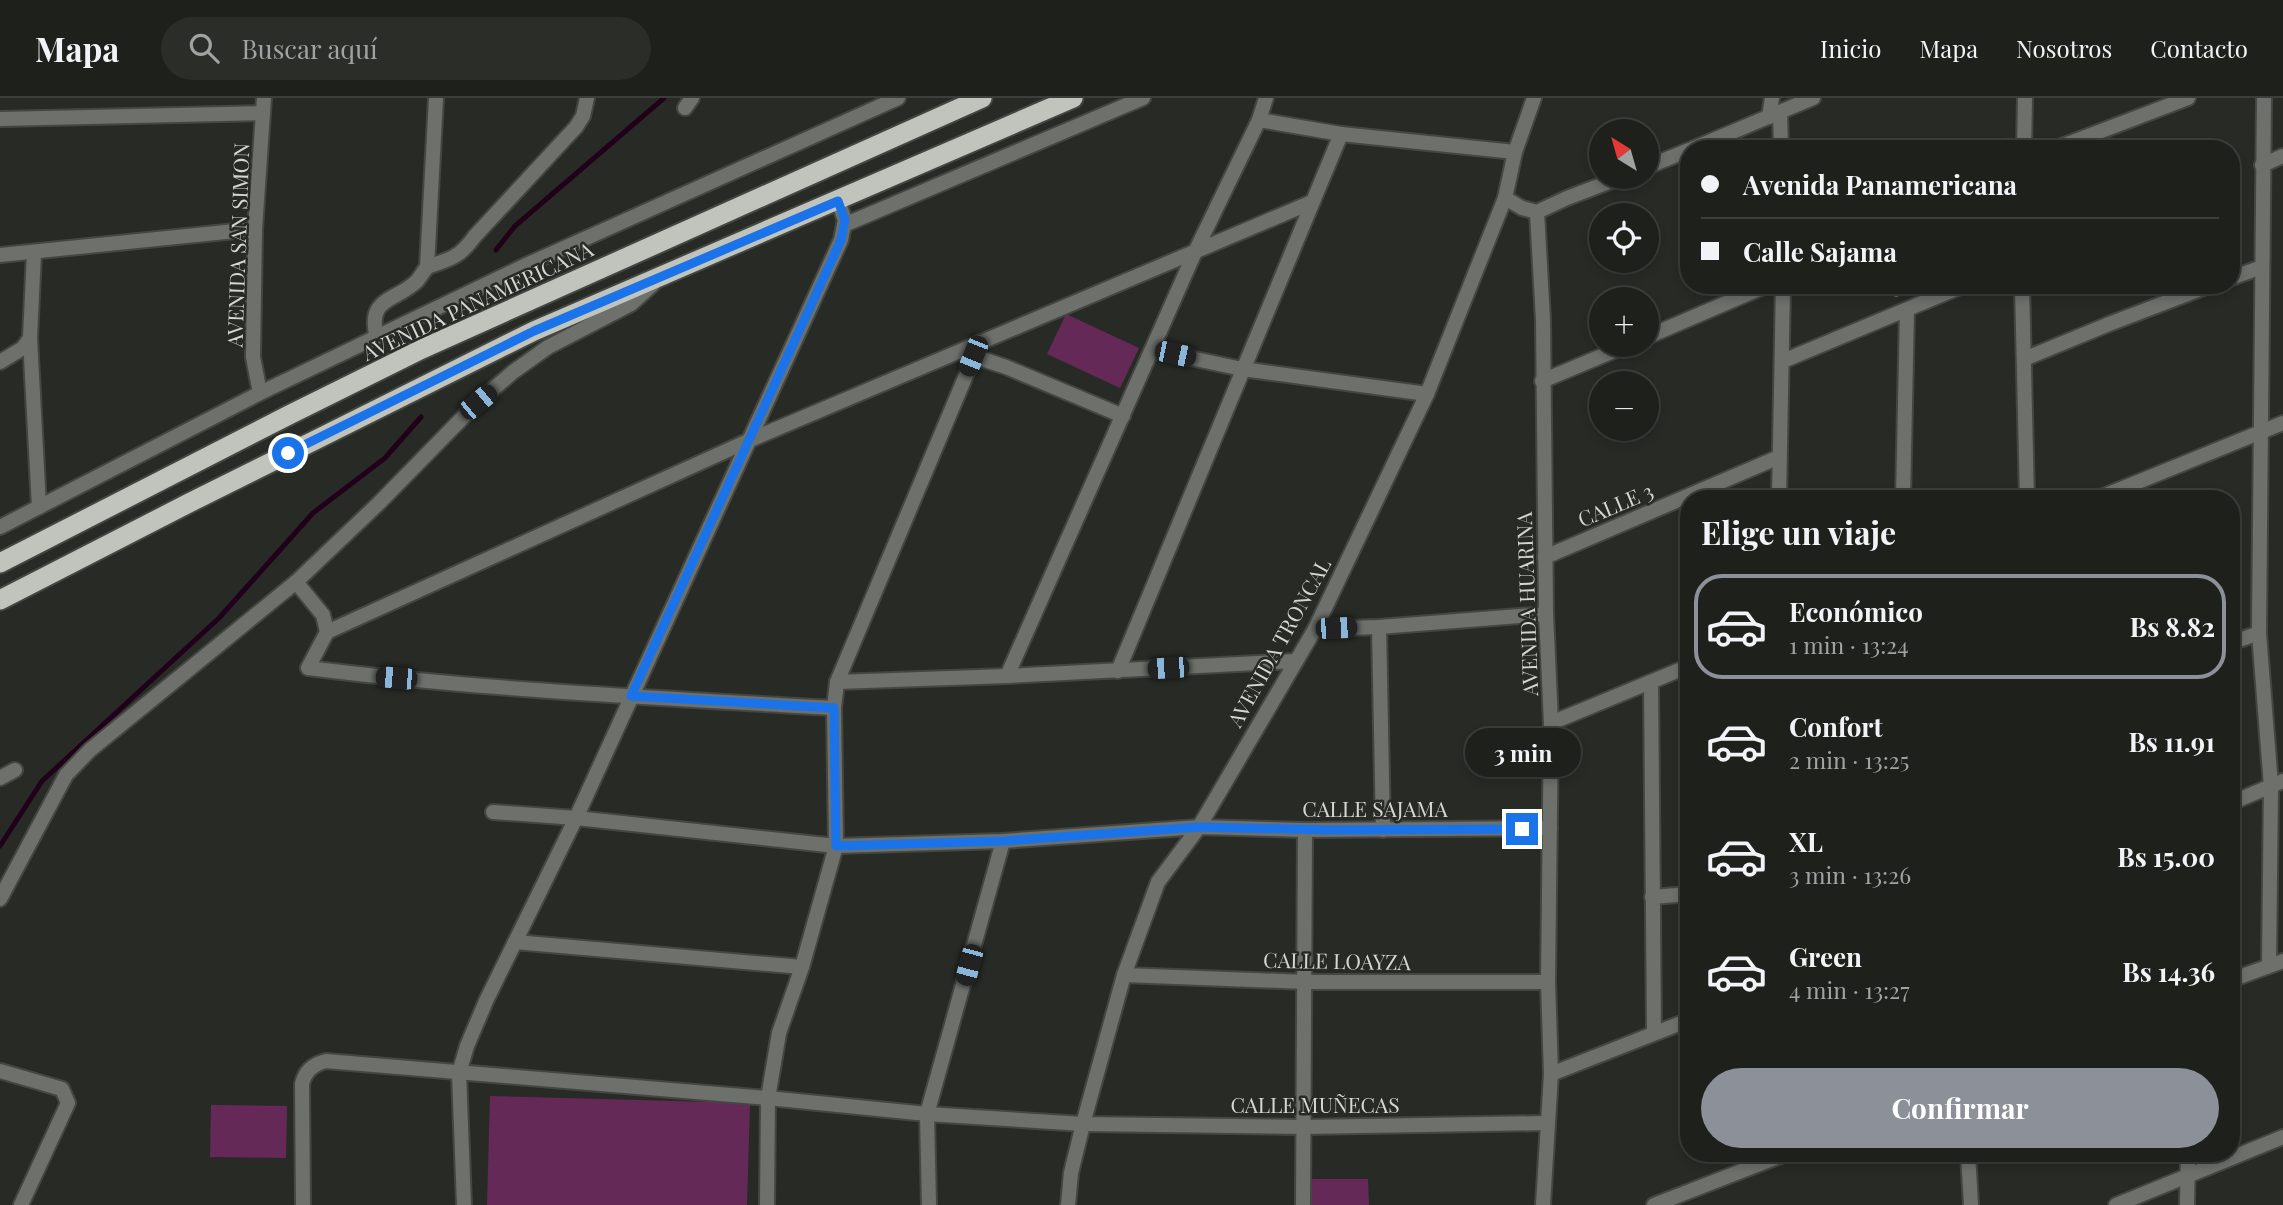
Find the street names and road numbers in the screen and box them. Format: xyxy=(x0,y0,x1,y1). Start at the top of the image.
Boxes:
street label: AVENIDA SAN SIMON xyxy=(219,142,255,349)
street label: AVENIDA PANAMERICANA xyxy=(356,234,598,366)
street label: CALLE 3 xyxy=(1573,476,1657,532)
street label: AVENIDA HUARINA xyxy=(1509,511,1543,698)
street label: AVENIDA TRONCAL xyxy=(1219,552,1336,732)
street label: CALLE SAJAMA xyxy=(1302,794,1448,822)
street label: CALLE LOAYZA xyxy=(1263,945,1412,975)
street label: CALLE MUÑECAS xyxy=(1230,1090,1400,1118)

